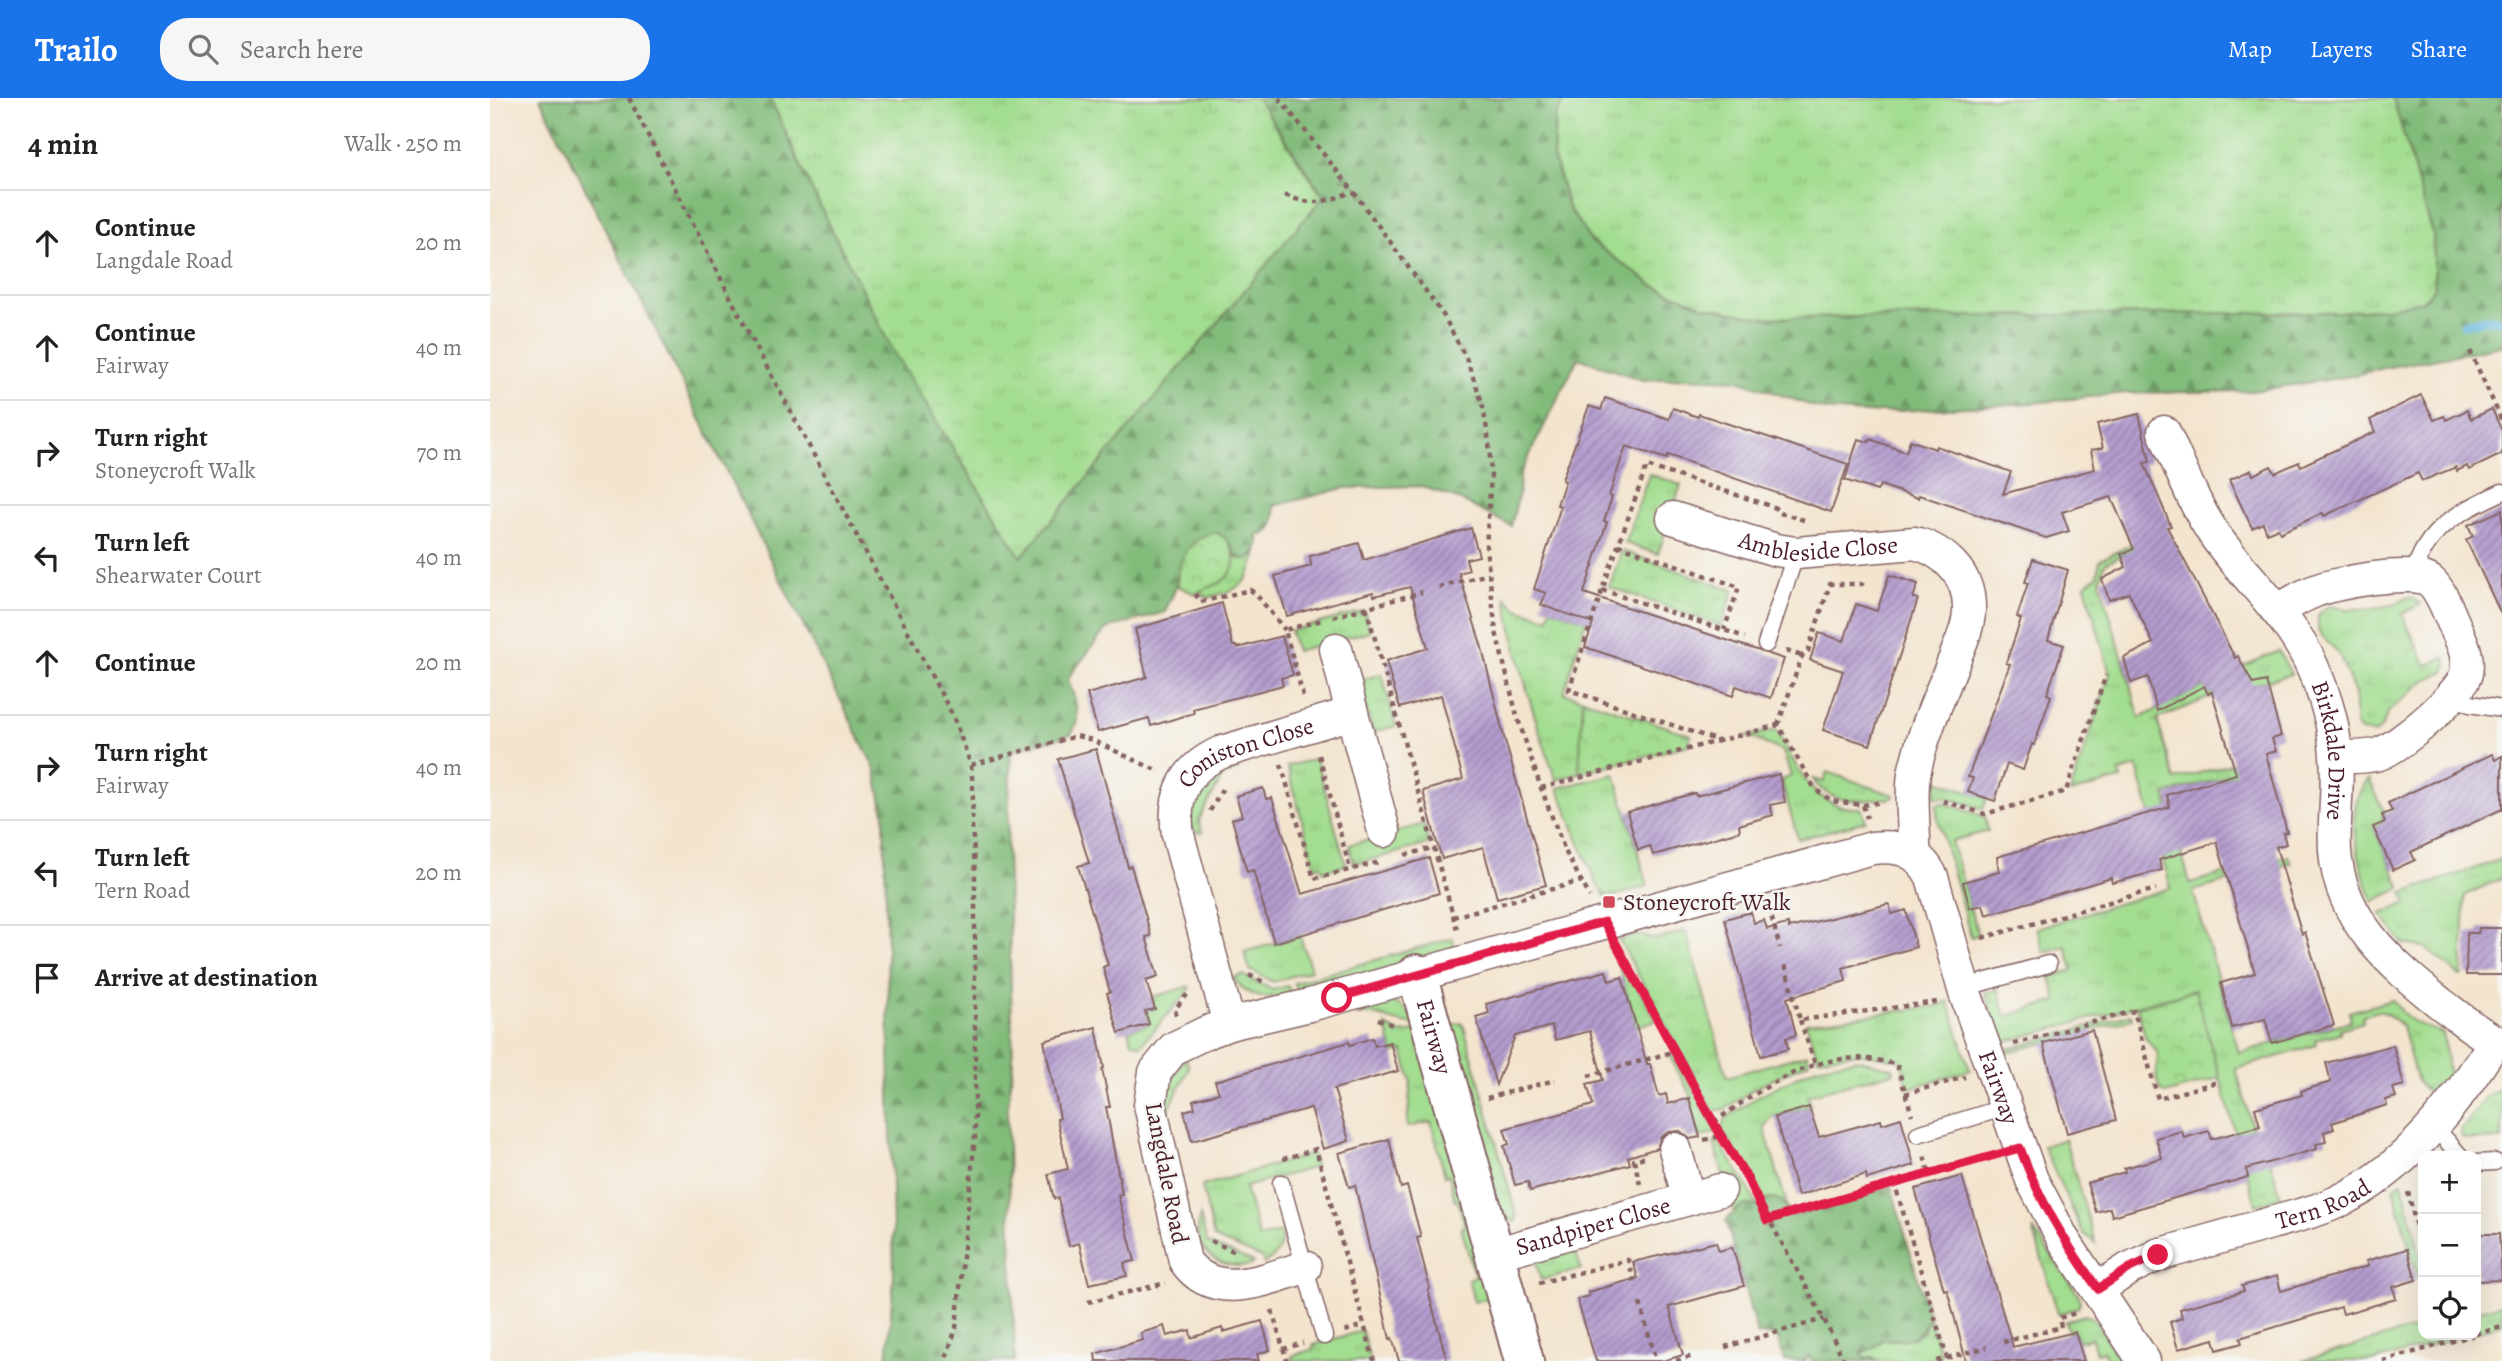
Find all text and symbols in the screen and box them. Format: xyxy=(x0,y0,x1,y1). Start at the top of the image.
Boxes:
search box xyxy=(160,18,650,81)
text: Trailo xyxy=(35,27,118,72)
icon: search xyxy=(184,30,222,68)
text: Search here xyxy=(240,32,364,67)
text: Map xyxy=(2228,33,2272,65)
text: Layers xyxy=(2310,33,2373,65)
text: Share xyxy=(2411,33,2467,65)
text: 4 min xyxy=(28,124,98,164)
text: Walk · 250 m xyxy=(344,128,462,159)
text: Continue xyxy=(95,210,196,245)
icon: ahead xyxy=(28,224,66,262)
text: 20 m xyxy=(415,227,462,258)
text: Langdale Road xyxy=(95,245,233,276)
text: Continue xyxy=(95,315,196,350)
icon: ahead xyxy=(28,329,66,367)
text: 40 m xyxy=(416,332,462,363)
text: Fairway xyxy=(95,350,169,381)
text: Turn right xyxy=(95,420,208,455)
icon: right xyxy=(28,434,66,472)
text: 70 m xyxy=(416,437,462,468)
text: Stoneycroft Walk xyxy=(95,455,256,486)
street label: Ambleside Close xyxy=(1734,523,1899,569)
text: Turn left xyxy=(95,525,190,560)
icon: left xyxy=(28,539,66,577)
text: 40 m xyxy=(416,542,462,573)
text: Shearwater Court xyxy=(95,560,261,591)
icon: ahead xyxy=(28,644,66,682)
text: Continue xyxy=(95,645,196,680)
text: 20 m xyxy=(415,647,462,678)
street label: Birkdale Drive xyxy=(2304,676,2353,821)
street label: Coniston Close xyxy=(1170,709,1318,794)
text: Turn right xyxy=(95,735,208,770)
icon: right xyxy=(28,749,66,787)
text: 40 m xyxy=(416,752,462,783)
text: Fairway xyxy=(95,770,169,801)
text: Turn left xyxy=(95,840,190,875)
icon: left xyxy=(28,854,66,892)
text: 20 m xyxy=(415,857,462,888)
text: Tern Road xyxy=(95,875,190,906)
place label: Stoneycroft Walk xyxy=(1623,886,1791,918)
marker: Stoneycroft Walk xyxy=(1601,894,1617,910)
icon: arrive xyxy=(28,959,66,997)
text: Arrive at destination xyxy=(95,960,318,995)
route start xyxy=(1321,982,1352,1013)
street label: Fairway xyxy=(1409,995,1460,1078)
street label: Fairway xyxy=(1971,1046,2027,1129)
street label: Langdale Road xyxy=(1138,1099,1196,1247)
map controls xyxy=(2418,1151,2481,1340)
button: + xyxy=(2418,1151,2481,1214)
street label: Tern Road xyxy=(2272,1171,2377,1237)
street label: Sandpiper Close xyxy=(1512,1189,1674,1263)
button: − xyxy=(2418,1214,2481,1277)
route end xyxy=(2142,1239,2173,1270)
button: locate xyxy=(2418,1277,2481,1340)

